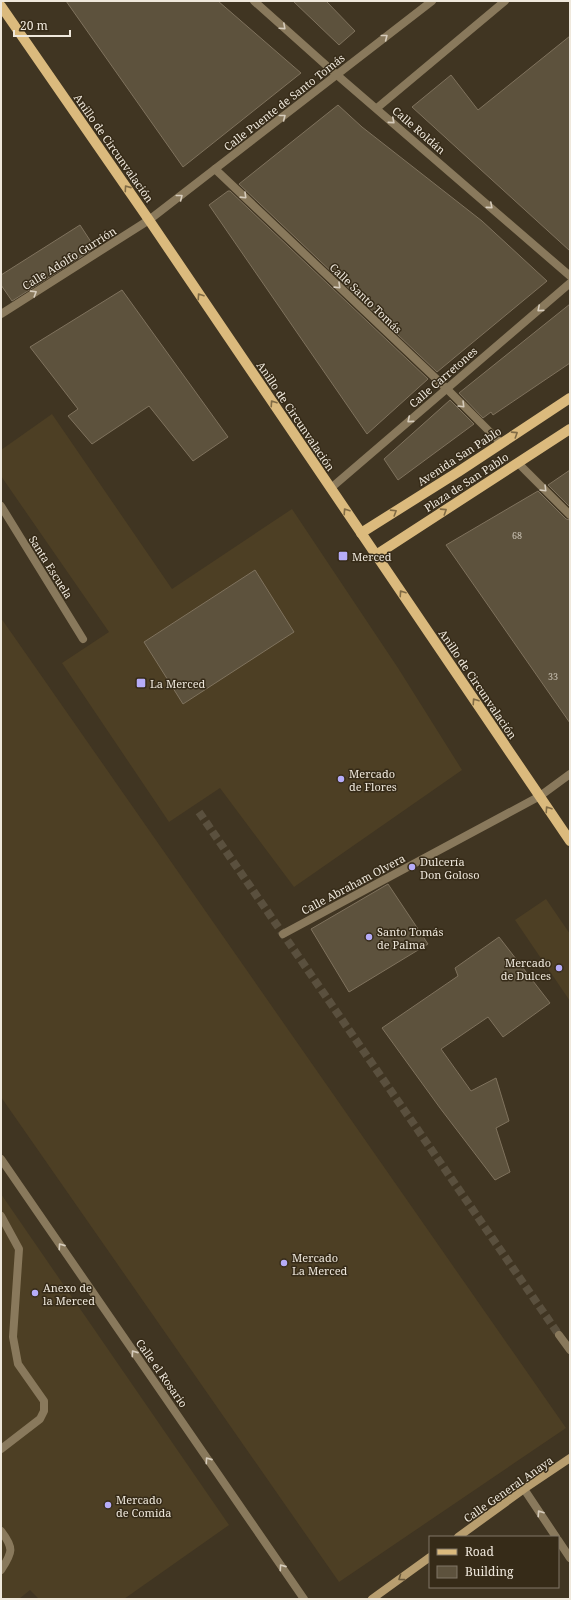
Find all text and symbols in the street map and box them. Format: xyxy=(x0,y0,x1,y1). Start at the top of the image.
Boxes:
scale bar xyxy=(14,12,70,38)
text: 20 m xyxy=(20,17,48,34)
one-way arrow xyxy=(278,22,286,30)
one-way arrow xyxy=(381,35,388,42)
street label: Calle Puente de Santo Tomás xyxy=(220,50,348,154)
street label: Anillo de Circunvalación xyxy=(71,91,157,205)
street label: Calle Roldán xyxy=(389,103,449,157)
one-way arrow xyxy=(278,115,285,122)
one-way arrow xyxy=(387,117,394,124)
one-way arrow xyxy=(125,186,132,193)
one-way arrow xyxy=(239,191,246,198)
one-way arrow xyxy=(175,194,182,201)
one-way arrow xyxy=(485,202,493,209)
street label: Calle Adolfo Gurrión xyxy=(19,223,119,293)
street label: Calle Santo Tomás xyxy=(327,260,405,336)
one-way arrow xyxy=(333,281,341,289)
one-way arrow xyxy=(30,291,37,298)
one-way arrow xyxy=(197,293,205,300)
one-way arrow xyxy=(538,304,545,311)
street label: Calle Carretones xyxy=(406,343,480,411)
street label: Anillo de Circunvalación xyxy=(254,358,338,474)
one-way arrow xyxy=(457,400,465,407)
one-way arrow xyxy=(271,401,278,408)
one-way arrow xyxy=(407,416,414,423)
street label: Avenida San Pablo xyxy=(414,423,504,489)
one-way arrow xyxy=(511,431,518,439)
street label: Plaza de San Pablo xyxy=(421,449,511,515)
one-way arrow xyxy=(539,484,547,492)
one-way arrow xyxy=(343,508,351,515)
one-way arrow xyxy=(440,508,447,515)
one-way arrow xyxy=(390,509,397,517)
house number: 68 xyxy=(512,529,522,542)
street label: Santa Escuela xyxy=(26,533,76,601)
place label: Merced xyxy=(352,549,392,564)
marker: Merced xyxy=(337,550,349,562)
one-way arrow xyxy=(400,591,407,598)
street label: Anillo de Circunvalación xyxy=(436,626,520,742)
house number: 33 xyxy=(548,670,558,683)
place label: La Merced xyxy=(150,676,206,691)
marker: La Merced xyxy=(135,677,147,689)
one-way arrow xyxy=(472,698,480,705)
place label: Mercado de Flores xyxy=(349,766,397,794)
marker: Mercado de Flores xyxy=(336,774,346,784)
one-way arrow xyxy=(546,806,553,813)
street label: Calle Abraham Olvera xyxy=(298,850,408,918)
place label: Dulcería Don Goloso xyxy=(420,854,480,882)
marker: Dulcería Don Goloso xyxy=(407,862,417,872)
place label: Santo Tomás de Palma xyxy=(377,924,443,952)
marker: Santo Tomás de Palma xyxy=(364,932,374,942)
place label: Mercado de Dulces xyxy=(501,955,551,983)
marker: Mercado de Dulces xyxy=(554,963,564,973)
one-way arrow xyxy=(59,1243,66,1250)
place label: Mercado La Merced xyxy=(292,1250,348,1278)
marker: Mercado La Merced xyxy=(279,1258,289,1268)
place label: Anexo de la Merced xyxy=(43,1280,95,1308)
marker: Anexo de la Merced xyxy=(30,1288,40,1298)
street label: Calle el Rosario xyxy=(133,1336,191,1410)
one-way arrow xyxy=(132,1350,139,1357)
street label: Calle General Anaya xyxy=(460,1452,556,1526)
one-way arrow xyxy=(205,1457,213,1464)
place label: Mercado de Comida xyxy=(116,1492,171,1520)
marker: Mercado de Comida xyxy=(103,1500,113,1510)
one-way arrow xyxy=(537,1510,545,1517)
legend xyxy=(429,1536,559,1588)
text: Road xyxy=(465,1543,495,1560)
text: Building xyxy=(465,1563,514,1580)
one-way arrow xyxy=(279,1564,287,1571)
one-way arrow xyxy=(398,1573,405,1581)

